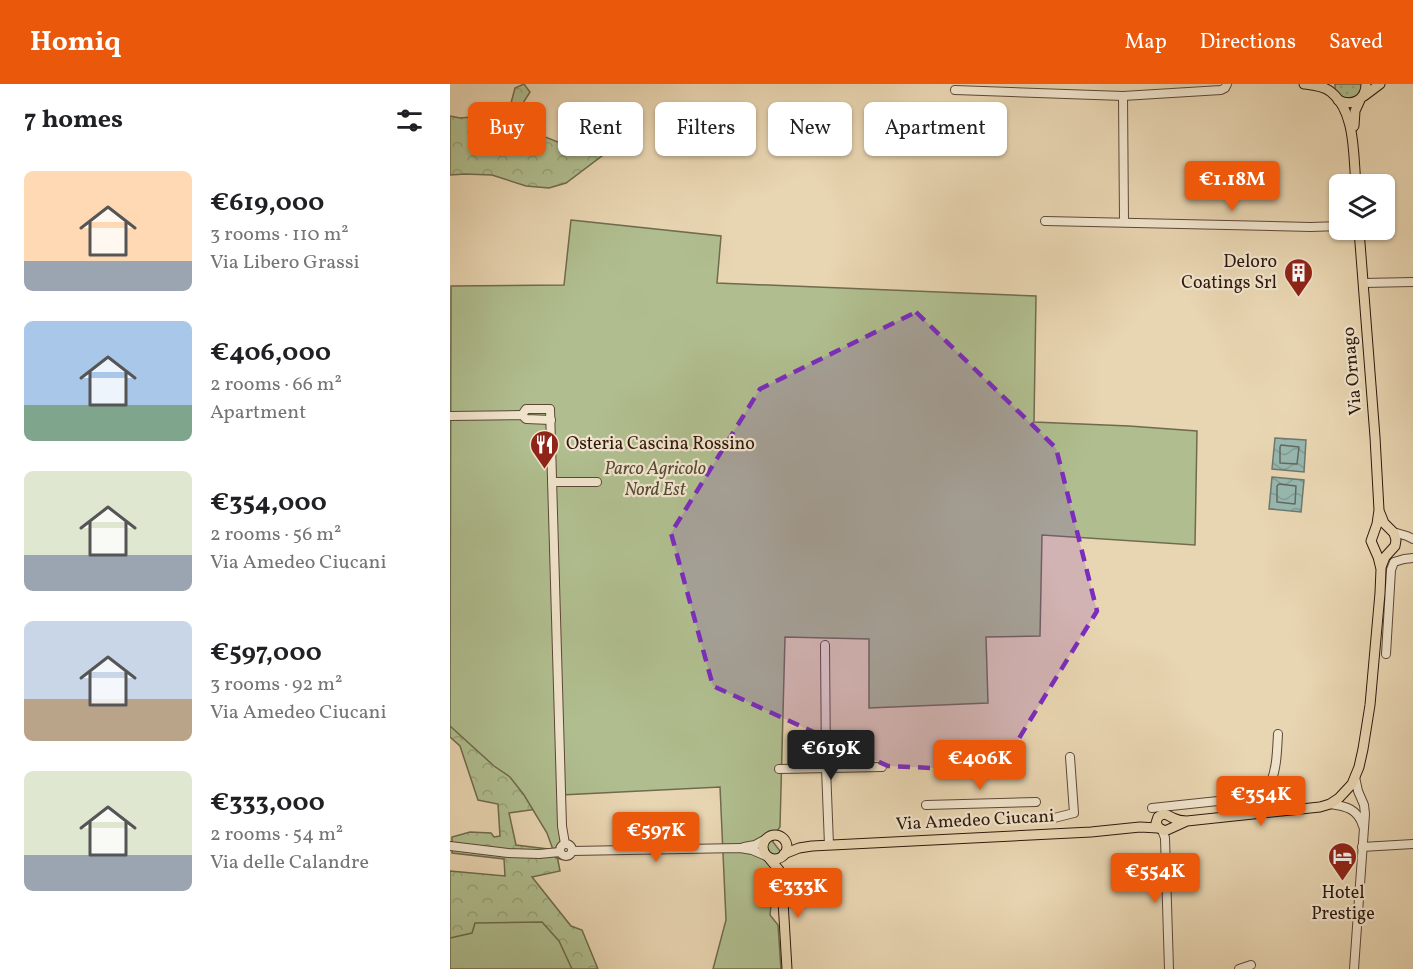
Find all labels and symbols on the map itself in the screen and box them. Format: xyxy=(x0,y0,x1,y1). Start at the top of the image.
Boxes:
pin: €1.18M xyxy=(1183,161,1281,212)
place label: Deloro Coatings Srl xyxy=(1181,250,1277,296)
building icon: Deloro Coatings Srl xyxy=(1282,256,1314,298)
street label: Via Ornago xyxy=(1337,326,1369,416)
restaurant icon: Osteria Cascina Rossino xyxy=(529,428,561,470)
place label: Osteria Cascina Rossino xyxy=(566,432,755,457)
park label: Parco Agricolo Nord Est xyxy=(604,457,706,503)
pin: €619K xyxy=(789,730,873,781)
pin: €406K xyxy=(938,740,1022,791)
pin: €354K xyxy=(1219,776,1303,827)
street label: Via Amedeo Ciucani xyxy=(895,804,1055,838)
pin: €597K xyxy=(614,812,698,863)
hotel icon: Hotel Prestige xyxy=(1327,840,1359,882)
pin: €554K xyxy=(1113,853,1197,904)
pin: €333K xyxy=(756,868,840,919)
place label: Hotel Prestige xyxy=(1311,881,1375,927)

